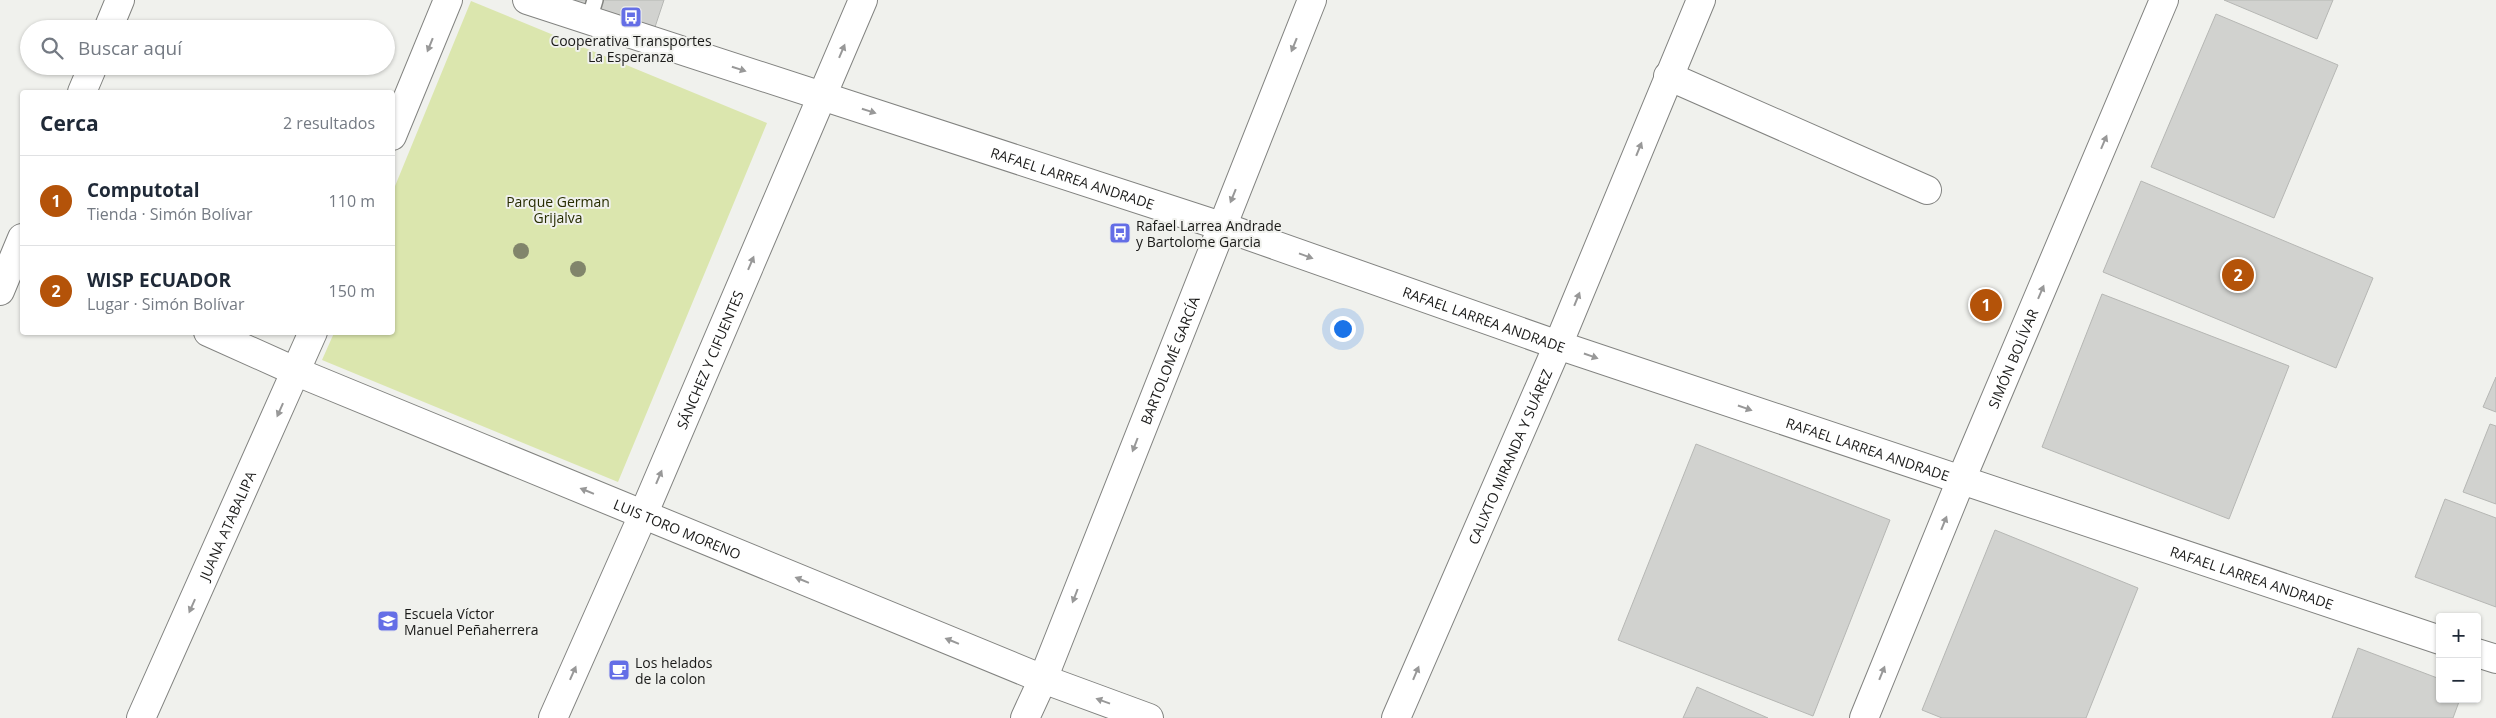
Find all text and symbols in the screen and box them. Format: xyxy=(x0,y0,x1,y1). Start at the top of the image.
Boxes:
bus stop icon: Cooperativa Transportes La Esperanza xyxy=(619,5,643,29)
search box xyxy=(20,20,395,75)
place label: Cooperativa Transportes La Esperanza xyxy=(550,31,712,66)
icon: search xyxy=(38,34,66,62)
text: Buscar aquí xyxy=(78,35,182,61)
one-way arrow xyxy=(425,38,433,52)
one-way arrow xyxy=(1289,38,1297,52)
one-way arrow xyxy=(838,44,846,58)
one-way arrow xyxy=(732,66,747,73)
one-way arrow xyxy=(862,107,877,115)
text: Cerca xyxy=(40,109,99,137)
text: 2 resultados xyxy=(283,112,375,134)
one-way arrow xyxy=(2100,135,2108,149)
street label: RAFAEL LARREA ANDRADE xyxy=(989,142,1157,213)
one-way arrow xyxy=(1635,142,1643,156)
text: Computotal xyxy=(87,177,200,203)
one-way arrow xyxy=(1228,189,1236,203)
text: 1 xyxy=(51,190,61,212)
text: 110 m xyxy=(329,190,375,212)
park label: Parque German Grijalva xyxy=(506,192,610,227)
text: Tienda · Simón Bolívar xyxy=(87,203,253,225)
place label: Rafael Larrea Andrade y Bartolome Garcia xyxy=(1136,216,1282,251)
bus stop icon: Rafael Larrea Andrade y Bartolome Garcia xyxy=(1108,221,1132,245)
one-way arrow xyxy=(1298,253,1313,260)
one-way arrow xyxy=(747,255,755,270)
pin: 2 xyxy=(2222,256,2254,294)
text: WISP ECUADOR xyxy=(87,267,231,293)
text: 2 xyxy=(51,280,61,302)
text: 150 m xyxy=(329,280,375,302)
street label: RAFAEL LARREA ANDRADE xyxy=(1400,281,1568,356)
one-way arrow xyxy=(2037,285,2045,299)
pin: 1 xyxy=(1970,286,2002,324)
street label: SÁNCHEZ Y CIFUENTES xyxy=(671,287,747,432)
one-way arrow xyxy=(1573,291,1581,306)
text: Lugar · Simón Bolívar xyxy=(87,293,244,315)
street label: BARTOLOMÉ GARCÍA xyxy=(1135,293,1203,427)
street label: SIMÓN BOLÍVAR xyxy=(1983,305,2042,411)
your location xyxy=(1330,316,1356,342)
one-way arrow xyxy=(1584,353,1599,361)
street label: CALIXTO MIRANDA Y SUÁREZ xyxy=(1463,366,1556,547)
one-way arrow xyxy=(276,402,285,417)
one-way arrow xyxy=(1738,404,1753,412)
street label: RAFAEL LARREA ANDRADE xyxy=(1784,412,1952,485)
one-way arrow xyxy=(1130,437,1138,452)
street label: JUANA ATABALIPA xyxy=(193,467,260,585)
one-way arrow xyxy=(656,470,664,484)
one-way arrow xyxy=(580,487,594,495)
street label: LUIS TORO MORENO xyxy=(611,494,744,563)
one-way arrow xyxy=(1940,515,1948,530)
street label: RAFAEL LARREA ANDRADE xyxy=(2168,541,2336,613)
one-way arrow xyxy=(795,575,809,583)
one-way arrow xyxy=(1071,589,1079,604)
one-way arrow xyxy=(188,599,196,613)
place label: Escuela Víctor Manuel Peñaherrera xyxy=(404,604,538,639)
school or university icon: Escuela Víctor Manuel Peñaherrera xyxy=(376,609,400,633)
map controls xyxy=(2436,613,2481,703)
button: + xyxy=(2436,613,2481,658)
one-way arrow xyxy=(945,637,959,645)
place label: Los helados de la colon xyxy=(635,653,713,688)
cafe icon: Los helados de la colon xyxy=(607,658,631,682)
button: − xyxy=(2436,658,2481,703)
one-way arrow xyxy=(1878,665,1886,680)
one-way arrow xyxy=(569,666,577,680)
one-way arrow xyxy=(1412,666,1420,680)
one-way arrow xyxy=(1096,697,1111,704)

